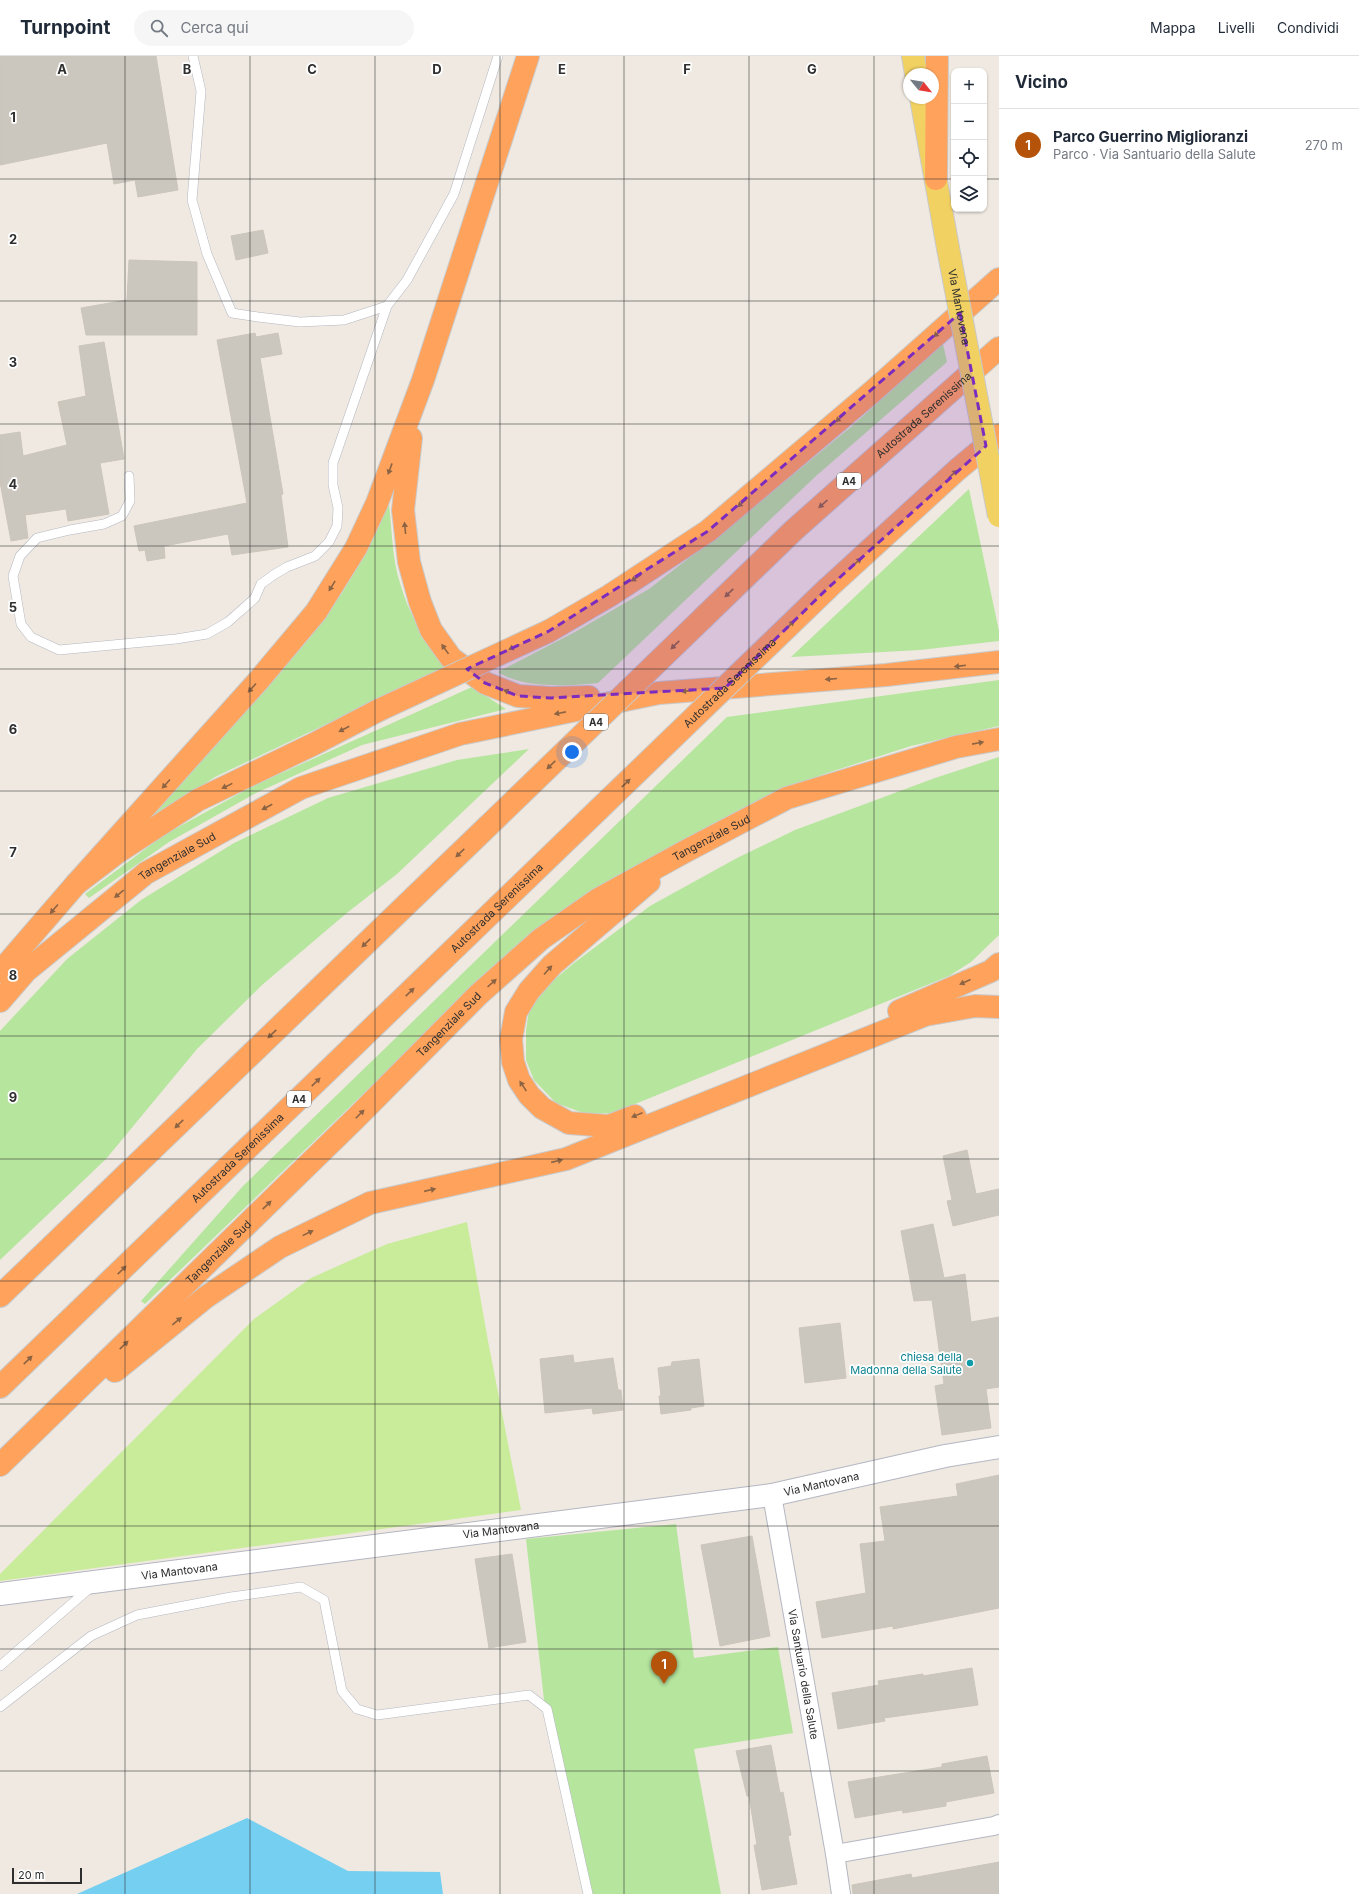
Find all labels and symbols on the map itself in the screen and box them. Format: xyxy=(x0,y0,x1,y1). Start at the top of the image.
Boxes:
text: A xyxy=(57,61,67,77)
text: B xyxy=(183,61,192,77)
text: C xyxy=(307,61,317,77)
text: D xyxy=(432,61,442,77)
text: E xyxy=(558,61,566,77)
text: F xyxy=(683,61,691,77)
text: G xyxy=(807,61,817,77)
north arrow xyxy=(903,68,939,104)
text: 1 xyxy=(10,109,16,125)
text: 2 xyxy=(9,231,17,247)
street label: Via Mantovana xyxy=(945,268,973,346)
one-way arrow xyxy=(933,328,944,337)
text: 3 xyxy=(9,354,17,370)
street label: Autostrada Serenissima xyxy=(873,369,974,461)
one-way arrow xyxy=(835,414,846,423)
one-way arrow xyxy=(386,464,392,476)
one-way arrow xyxy=(948,470,957,479)
road number: A4 xyxy=(837,473,861,489)
text: 4 xyxy=(9,476,18,492)
one-way arrow xyxy=(736,498,747,507)
one-way arrow xyxy=(819,499,828,508)
one-way arrow xyxy=(402,522,408,534)
one-way arrow xyxy=(852,558,861,567)
one-way arrow xyxy=(631,574,641,582)
one-way arrow xyxy=(329,580,336,592)
one-way arrow xyxy=(724,588,734,598)
text: 5 xyxy=(9,599,17,615)
one-way arrow xyxy=(785,620,795,630)
street label: Autostrada Serenissima xyxy=(680,635,779,731)
one-way arrow xyxy=(670,640,680,650)
one-way arrow xyxy=(441,644,449,655)
one-way arrow xyxy=(508,644,520,650)
one-way arrow xyxy=(954,663,966,669)
one-way arrow xyxy=(825,676,837,683)
one-way arrow xyxy=(248,683,257,693)
one-way arrow xyxy=(681,688,693,695)
one-way arrow xyxy=(502,689,514,695)
one-way arrow xyxy=(553,711,566,717)
road number: A4 xyxy=(584,714,608,730)
text: 6 xyxy=(9,721,17,737)
one-way arrow xyxy=(338,725,350,732)
one-way arrow xyxy=(971,739,984,745)
your location xyxy=(562,742,582,762)
one-way arrow xyxy=(546,760,556,770)
one-way arrow xyxy=(621,778,631,788)
one-way arrow xyxy=(161,779,170,790)
one-way arrow xyxy=(222,783,233,789)
one-way arrow xyxy=(261,804,273,810)
street label: Tangenziale Sud xyxy=(670,812,753,864)
street label: Tangenziale Sud xyxy=(136,829,218,883)
text: 7 xyxy=(9,844,17,860)
one-way arrow xyxy=(455,848,465,858)
street label: Autostrada Serenissima xyxy=(447,860,546,956)
one-way arrow xyxy=(114,890,125,899)
one-way arrow xyxy=(50,904,59,914)
one-way arrow xyxy=(361,939,371,948)
one-way arrow xyxy=(543,964,552,975)
text: 8 xyxy=(9,967,17,983)
one-way arrow xyxy=(487,978,497,988)
one-way arrow xyxy=(958,980,970,986)
one-way arrow xyxy=(405,987,415,997)
street label: Tangenziale Sud xyxy=(414,989,484,1060)
one-way arrow xyxy=(267,1029,278,1038)
one-way arrow xyxy=(311,1078,321,1087)
one-way arrow xyxy=(519,1081,527,1091)
text: 9 xyxy=(9,1089,17,1105)
road number: A4 xyxy=(287,1091,311,1107)
street label: Autostrada Serenissima xyxy=(188,1110,287,1206)
one-way arrow xyxy=(355,1110,365,1119)
one-way arrow xyxy=(630,1113,642,1119)
one-way arrow xyxy=(174,1119,184,1129)
one-way arrow xyxy=(550,1157,563,1163)
one-way arrow xyxy=(424,1186,436,1192)
one-way arrow xyxy=(262,1200,272,1210)
street label: Tangenziale Sud xyxy=(183,1217,254,1287)
one-way arrow xyxy=(303,1230,314,1236)
one-way arrow xyxy=(117,1265,127,1275)
one-way arrow xyxy=(172,1316,182,1325)
one-way arrow xyxy=(119,1340,129,1350)
place label: chiesa della Madonna della Salute xyxy=(850,1350,962,1377)
one-way arrow xyxy=(23,1355,33,1365)
marker: chiesa della Madonna della Salute xyxy=(965,1358,975,1368)
street label: Via Mantovana xyxy=(782,1469,861,1499)
street label: Via Mantovana xyxy=(462,1518,540,1542)
street label: Via Mantovana xyxy=(140,1559,219,1583)
street label: Via Santuario della Salute xyxy=(785,1608,822,1741)
pin: 1 xyxy=(651,1651,677,1684)
scale bar xyxy=(12,1866,82,1885)

